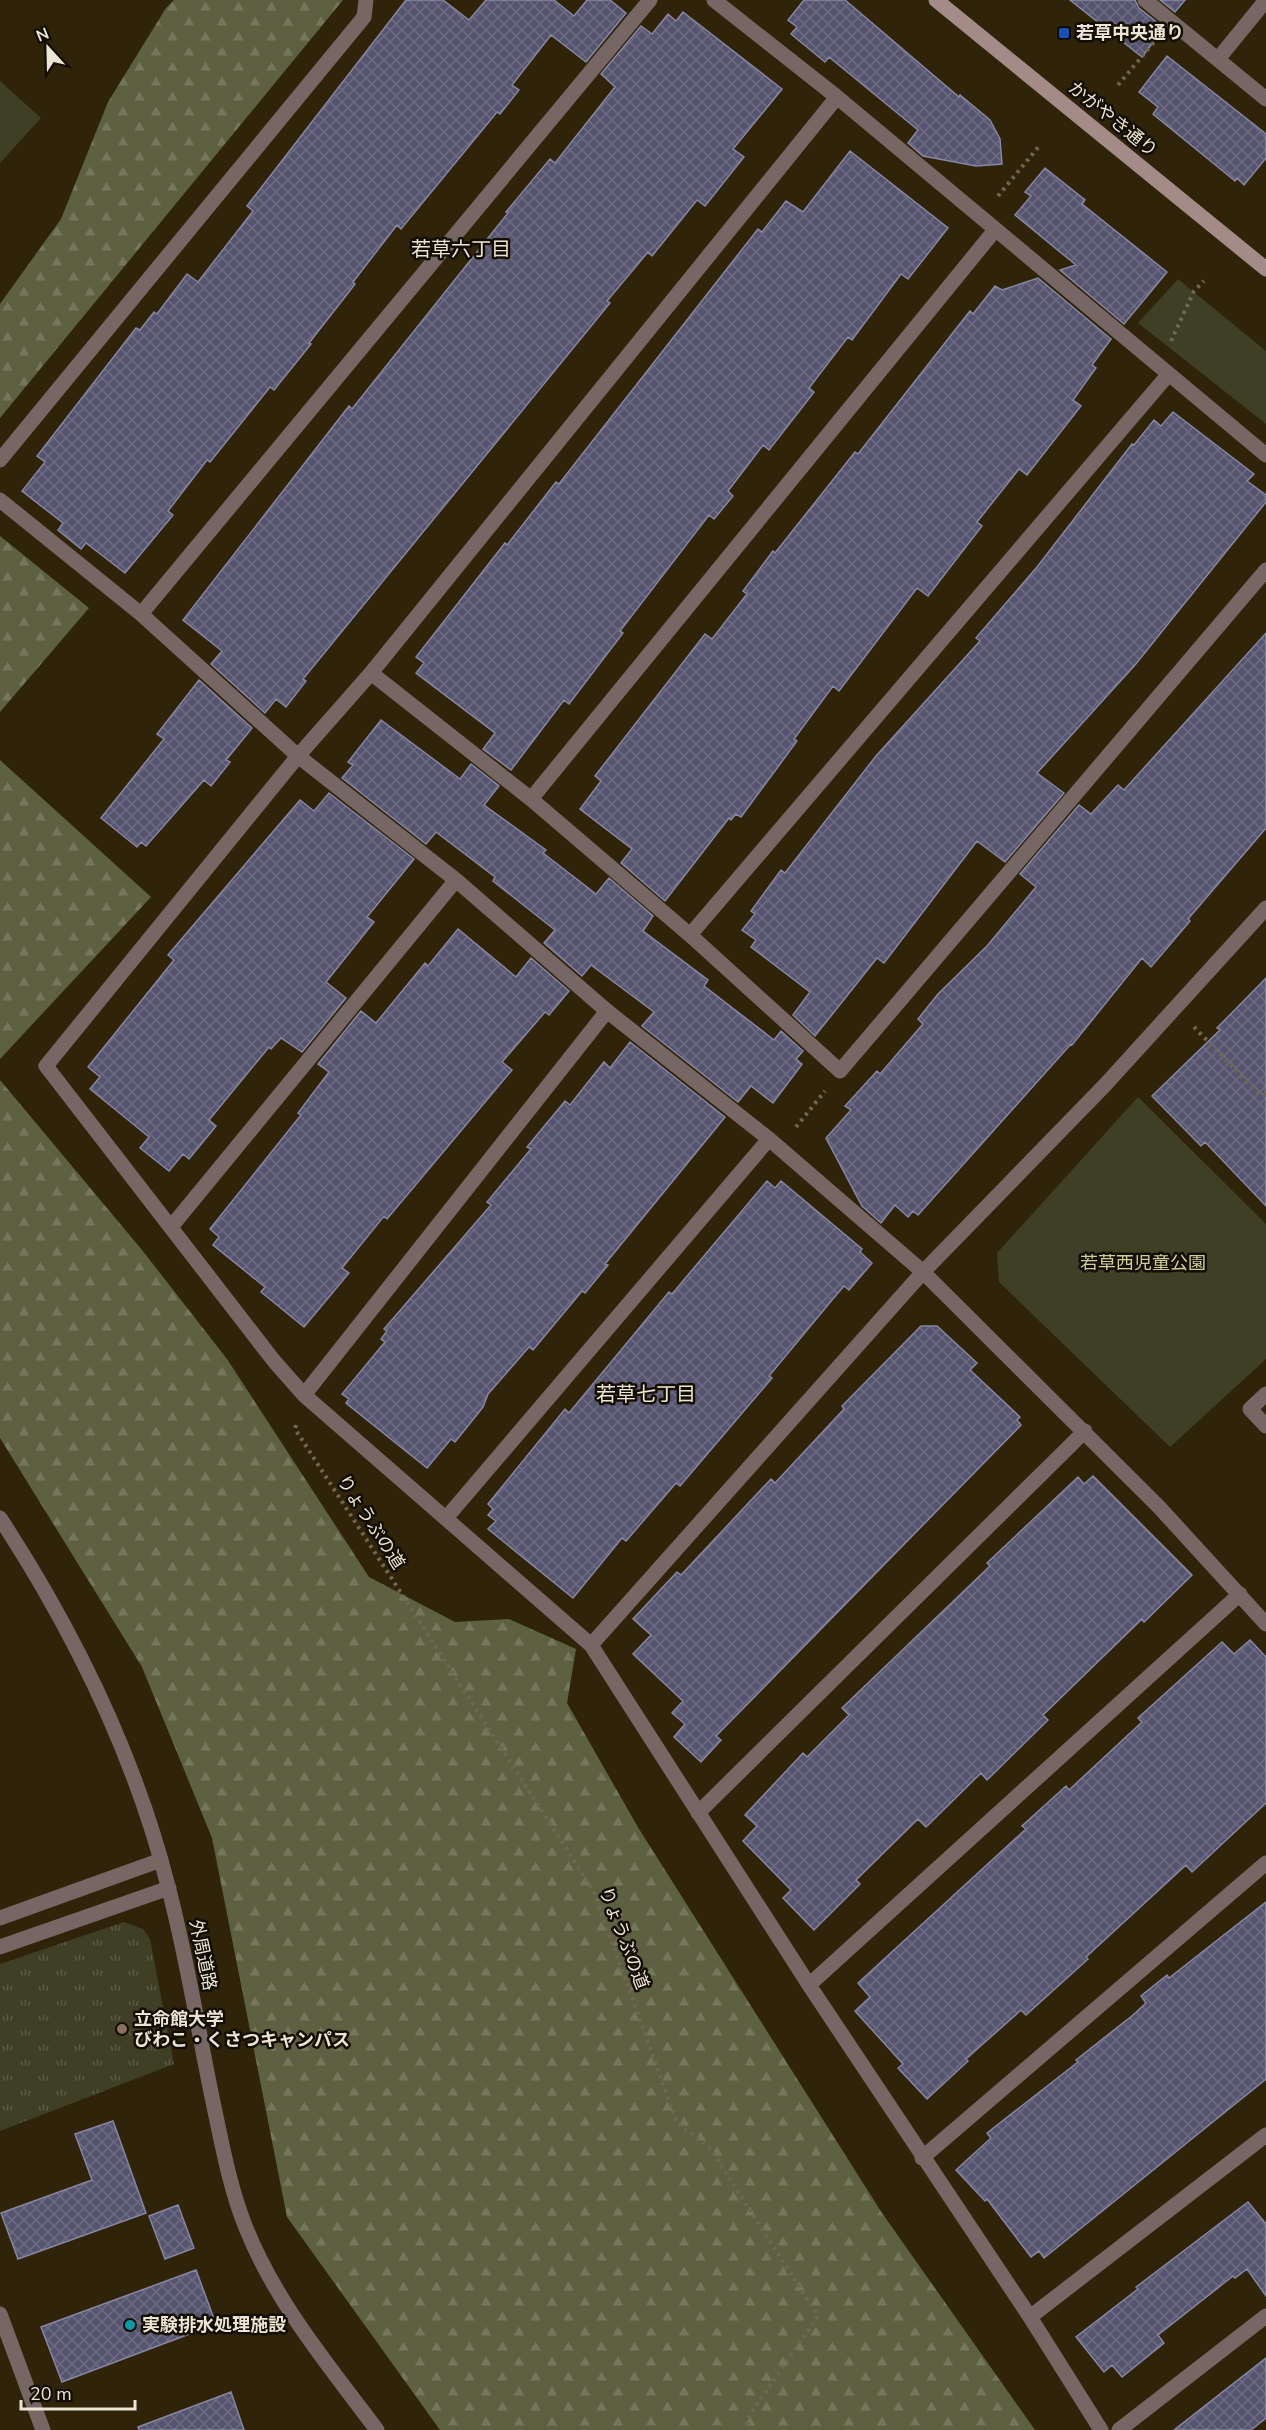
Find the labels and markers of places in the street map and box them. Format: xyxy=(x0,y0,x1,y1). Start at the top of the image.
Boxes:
place label: 若草中央通り xyxy=(1076,21,1184,45)
marker: 若草中央通り xyxy=(1057,26,1071,40)
place label: 立命館大学 びわこ・くさつキャンパス xyxy=(134,2007,350,2052)
marker: 立命館大学 びわこ・くさつキャンパス xyxy=(115,2022,129,2036)
place label: 実験排水処理施設 xyxy=(142,2313,286,2337)
marker: 実験排水処理施設 xyxy=(123,2318,137,2332)

